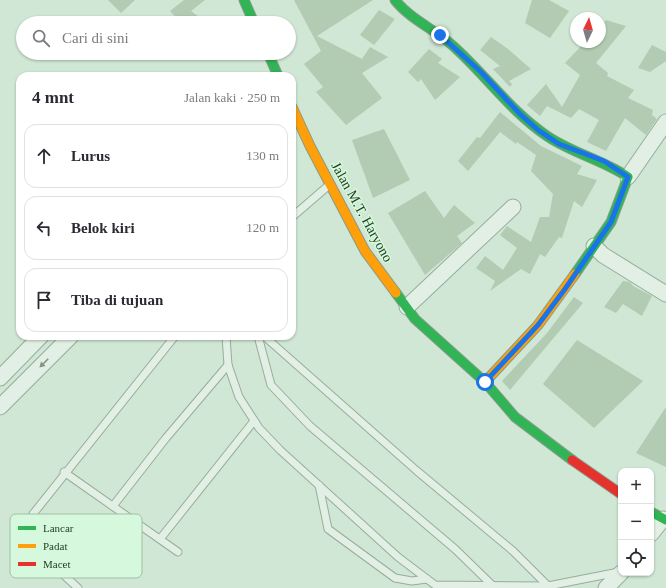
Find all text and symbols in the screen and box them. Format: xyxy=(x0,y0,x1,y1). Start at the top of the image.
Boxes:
north arrow xyxy=(570,12,606,48)
search box xyxy=(16,16,296,60)
route end xyxy=(431,26,449,44)
icon: search xyxy=(30,27,52,49)
text: Cari di sini xyxy=(62,30,129,46)
text: 4 mnt xyxy=(32,88,74,107)
text: Jalan kaki · 250 m xyxy=(184,90,280,105)
icon: ahead xyxy=(33,145,55,167)
text: Lurus xyxy=(71,148,110,164)
text: 130 m xyxy=(246,148,279,163)
street label: Jalan M.T. Haryono xyxy=(328,160,396,264)
icon: left xyxy=(33,217,55,239)
text: Belok kiri xyxy=(71,220,135,236)
text: 120 m xyxy=(246,220,279,235)
icon: arrive xyxy=(33,289,55,311)
text: Tiba di tujuan xyxy=(71,292,163,308)
one-way arrow xyxy=(39,358,49,368)
route start xyxy=(476,373,494,391)
map controls xyxy=(618,468,654,576)
button: + xyxy=(618,468,654,504)
button: − xyxy=(618,504,654,540)
legend xyxy=(10,514,142,578)
text: Lancar xyxy=(43,522,74,534)
text: Padat xyxy=(43,540,67,552)
button: locate xyxy=(618,540,654,576)
text: Macet xyxy=(43,558,70,570)

